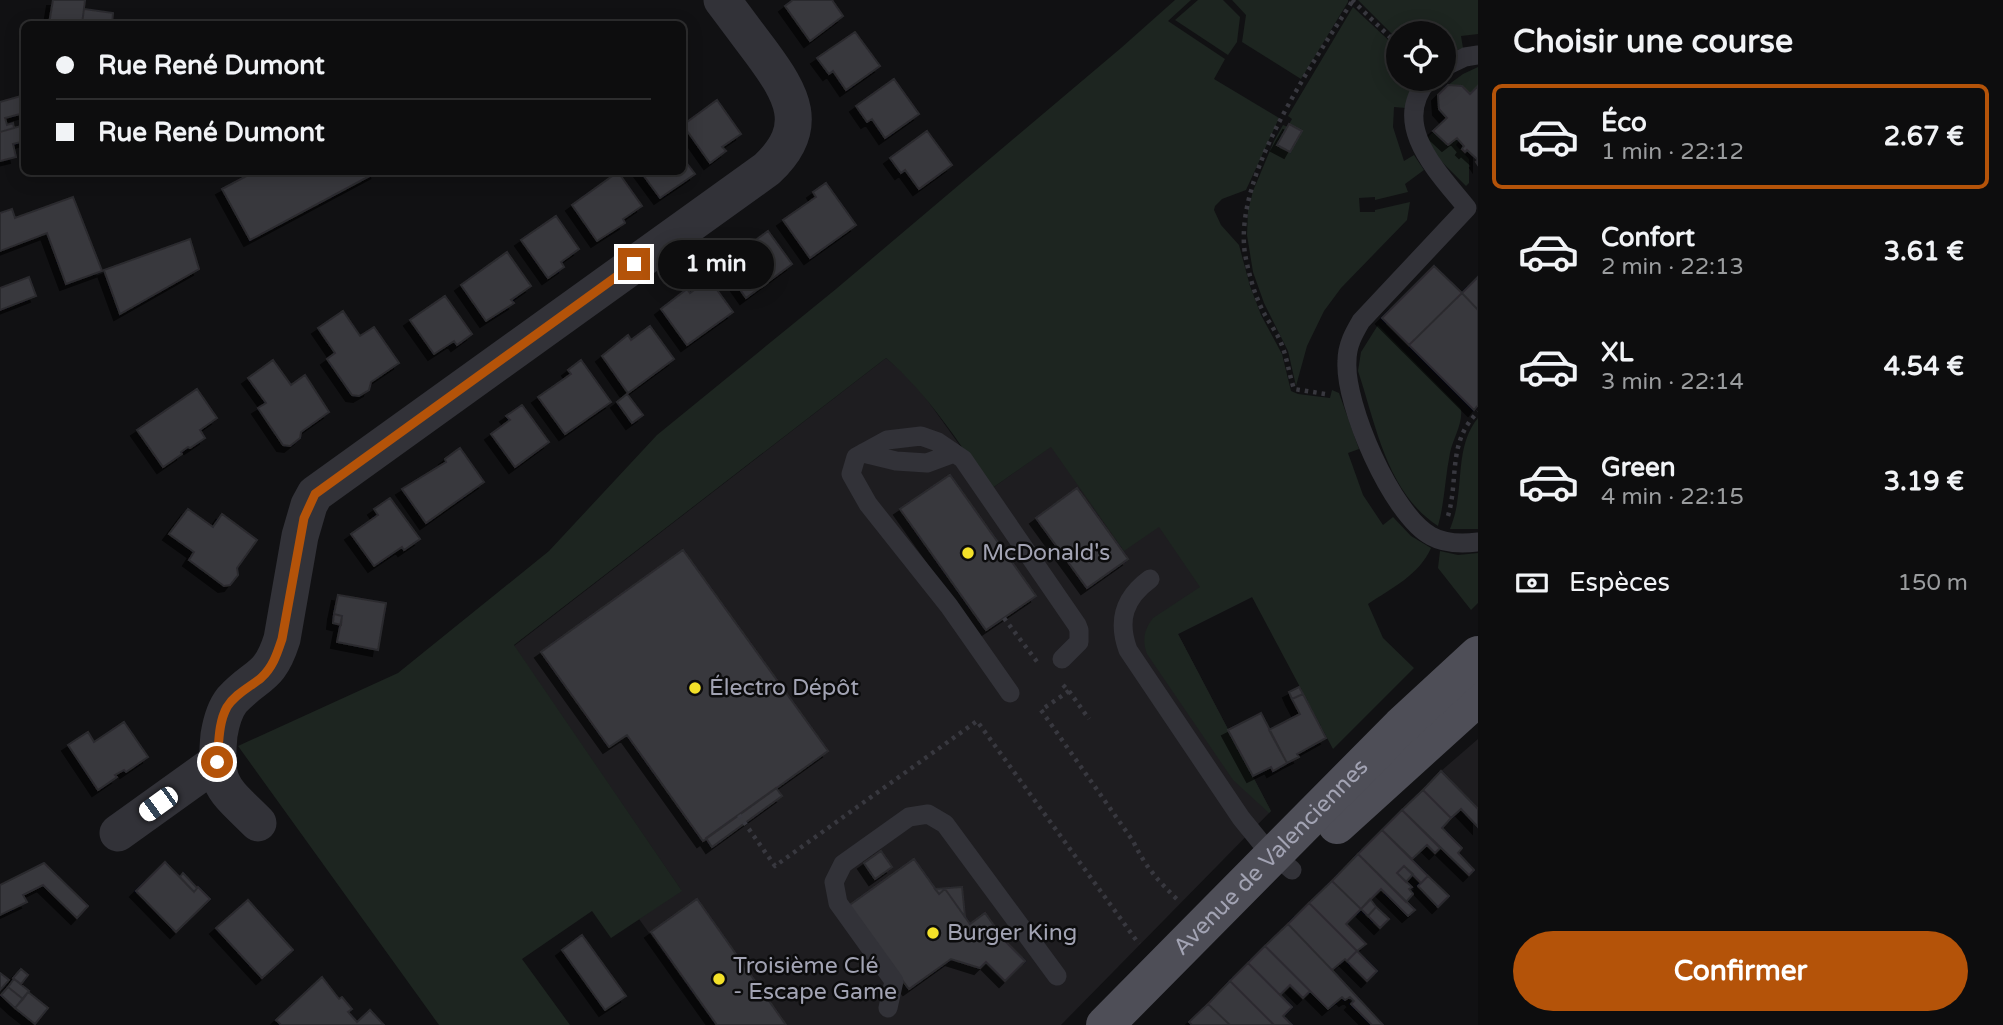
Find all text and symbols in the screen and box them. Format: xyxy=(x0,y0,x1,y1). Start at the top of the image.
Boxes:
map controls xyxy=(1386,21,1456,91)
button: locate xyxy=(1386,21,1456,91)
text: Choisir une course xyxy=(1513,23,1793,61)
text: Rue René Dumont xyxy=(98,50,325,81)
icon: car xyxy=(1517,105,1580,168)
text: Éco xyxy=(1601,107,1647,138)
text: Rue René Dumont xyxy=(98,117,325,148)
text: 2.67 € xyxy=(1884,121,1964,152)
text: 1 min · 22:12 xyxy=(1601,138,1744,166)
icon: car xyxy=(1517,220,1580,283)
text: Confort xyxy=(1601,222,1695,253)
text: 3.61 € xyxy=(1884,236,1964,267)
callout: 1 min xyxy=(658,240,774,288)
route end xyxy=(618,248,650,280)
text: 1 min xyxy=(685,250,747,278)
text: 2 min · 22:13 xyxy=(1601,253,1744,281)
icon: car xyxy=(1517,335,1580,398)
text: XL xyxy=(1601,337,1633,368)
text: 4.54 € xyxy=(1884,351,1964,382)
text: 3 min · 22:14 xyxy=(1601,368,1744,396)
icon: car xyxy=(1517,450,1580,513)
text: Green xyxy=(1601,452,1676,483)
text: 3.19 € xyxy=(1884,466,1964,497)
text: 4 min · 22:15 xyxy=(1601,483,1744,511)
place label: McDonald's xyxy=(982,539,1110,567)
marker: McDonald's xyxy=(960,545,976,561)
icon: cash xyxy=(1513,564,1551,602)
text: Espèces xyxy=(1569,567,1670,598)
text: 150 m xyxy=(1898,569,1968,597)
place label: Électro Dépôt xyxy=(709,674,859,702)
marker: Électro Dépôt xyxy=(687,680,703,696)
route start xyxy=(201,746,233,778)
street label: Avenue de Valenciennes xyxy=(1168,753,1374,961)
car xyxy=(135,783,182,825)
place label: Burger King xyxy=(947,919,1077,947)
marker: Burger King xyxy=(925,925,941,941)
button: Confirmer xyxy=(1513,931,1968,1011)
place label: Troisième Clé - Escape Game xyxy=(733,952,897,1006)
marker: Troisième Clé - Escape Game xyxy=(711,971,727,987)

